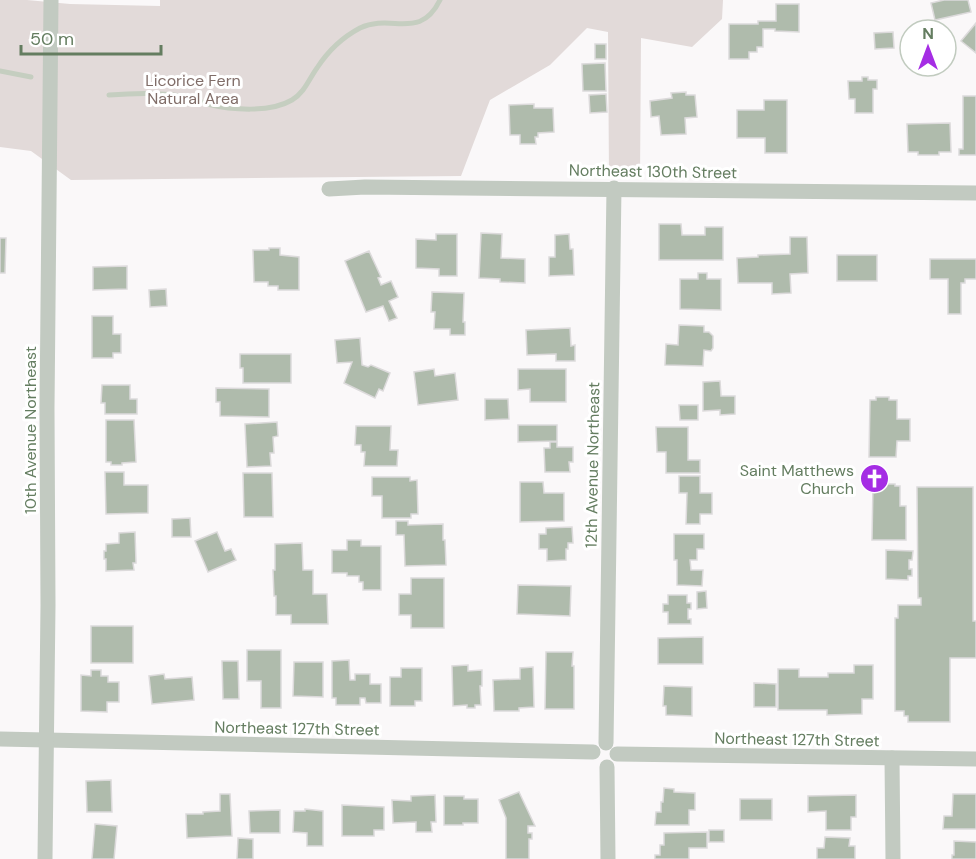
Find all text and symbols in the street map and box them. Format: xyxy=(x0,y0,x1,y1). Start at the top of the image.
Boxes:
scale bar xyxy=(21,18,160,56)
north arrow xyxy=(898,18,958,78)
text: N xyxy=(922,23,934,44)
text: 50 m xyxy=(30,27,74,51)
park label: Licorice Fern Natural Area xyxy=(145,70,241,109)
street label: Northeast 130th Street xyxy=(569,160,737,183)
street label: 10th Avenue Northeast xyxy=(20,346,41,514)
street label: 12th Avenue Northeast xyxy=(581,382,604,548)
place label: Saint Matthews Church xyxy=(740,460,854,499)
church icon: Saint Matthews Church xyxy=(859,463,891,495)
street label: Northeast 127th Street xyxy=(214,717,380,740)
street label: Northeast 127th Street xyxy=(714,728,880,751)

